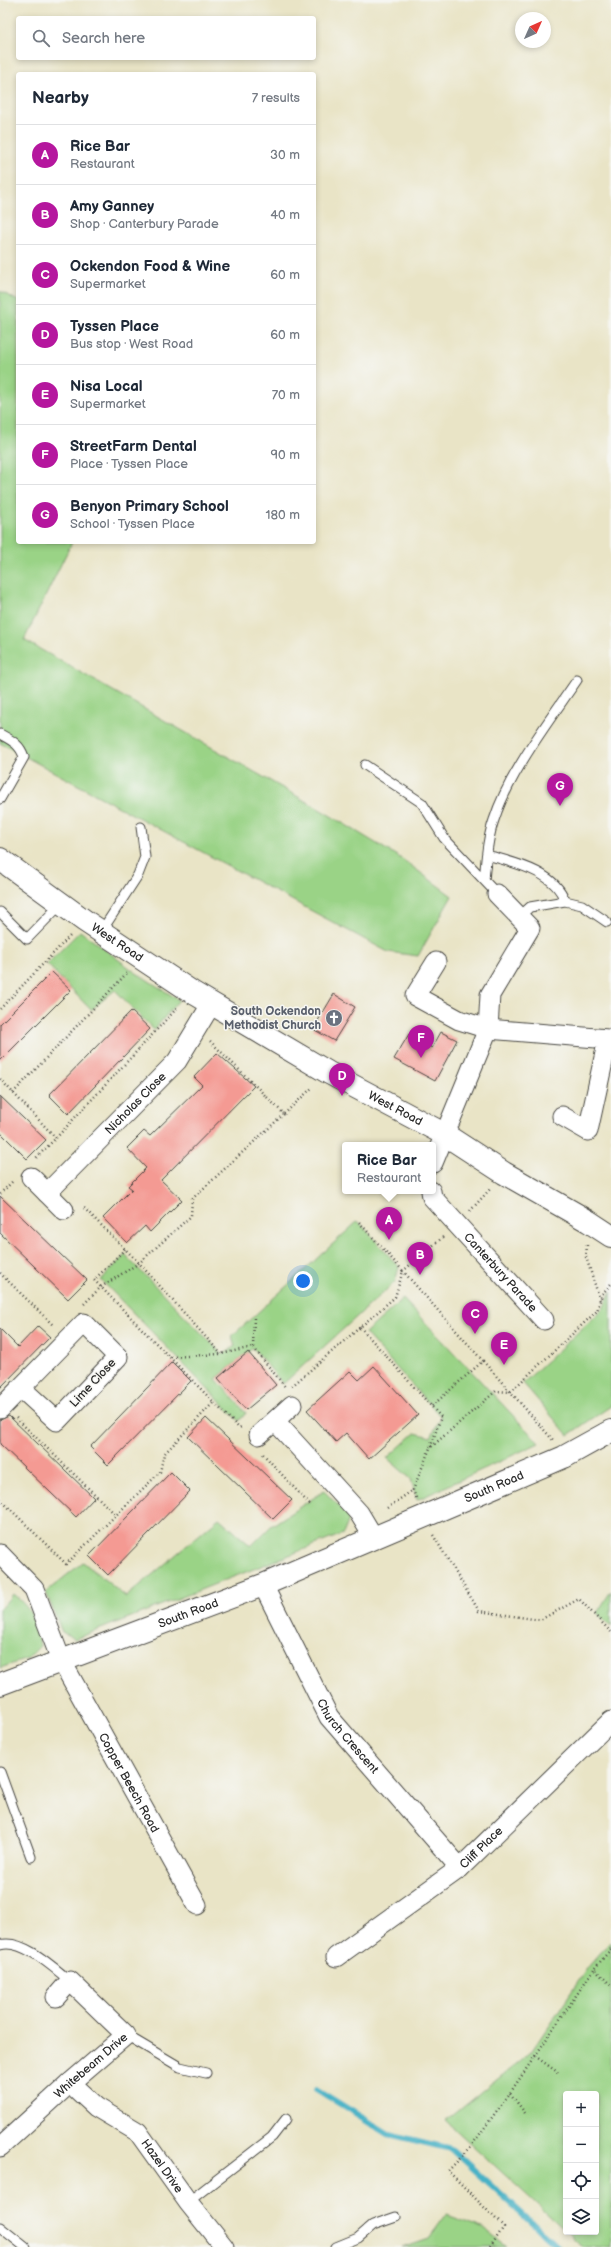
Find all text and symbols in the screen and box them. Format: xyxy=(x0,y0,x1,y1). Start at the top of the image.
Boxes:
north arrow xyxy=(515,12,551,48)
search box xyxy=(16,16,316,60)
icon: search xyxy=(30,27,52,49)
text: Search here xyxy=(62,29,145,48)
text: Nearby xyxy=(32,88,89,108)
text: 7 results xyxy=(252,90,300,106)
text: Rice Bar xyxy=(70,137,130,156)
text: A xyxy=(41,147,49,163)
text: 30 m xyxy=(270,147,300,163)
text: Restaurant xyxy=(70,156,135,172)
text: Amy Ganney xyxy=(70,197,154,216)
text: B xyxy=(40,207,50,223)
text: 40 m xyxy=(270,207,300,223)
text: Shop · Canterbury Parade xyxy=(70,216,219,232)
text: Ockendon Food & Wine xyxy=(70,257,230,276)
text: C xyxy=(40,267,50,283)
text: 60 m xyxy=(270,267,300,283)
text: Supermarket xyxy=(70,276,146,292)
text: Tyssen Place xyxy=(70,317,159,336)
text: D xyxy=(40,327,50,343)
text: 60 m xyxy=(270,327,300,343)
text: Bus stop · West Road xyxy=(70,336,193,352)
text: Nisa Local xyxy=(70,377,143,396)
text: E xyxy=(41,387,49,403)
text: 70 m xyxy=(272,387,300,403)
text: Supermarket xyxy=(70,396,146,412)
text: StreetFarm Dental xyxy=(70,437,197,456)
text: F xyxy=(41,447,49,463)
text: 90 m xyxy=(271,447,300,463)
text: Place · Tyssen Place xyxy=(70,456,188,472)
text: Benyon Primary School xyxy=(70,497,229,516)
text: G xyxy=(40,507,50,523)
text: 180 m xyxy=(265,507,300,523)
text: School · Tyssen Place xyxy=(70,516,195,532)
pin: G xyxy=(547,773,573,806)
street label: West Road xyxy=(88,920,146,965)
place label: South Ockendon Methodist Church xyxy=(224,1004,321,1033)
church icon: South Ockendon Methodist Church xyxy=(324,1008,344,1028)
pin: F xyxy=(408,1025,434,1058)
pin: D xyxy=(329,1063,355,1096)
street label: Nicholas Close xyxy=(102,1069,169,1137)
street label: West Road xyxy=(366,1088,425,1129)
popup xyxy=(342,1142,436,1194)
text: Rice Bar xyxy=(357,1151,417,1170)
text: Restaurant xyxy=(357,1170,421,1186)
pin: A xyxy=(376,1207,402,1240)
street label: Canterbury Parade xyxy=(460,1229,540,1315)
pin: B xyxy=(407,1242,433,1275)
your location xyxy=(293,1271,313,1291)
pin: C xyxy=(462,1301,488,1334)
pin: E xyxy=(491,1332,517,1365)
street label: Lime Close xyxy=(67,1356,119,1410)
street label: South Road xyxy=(462,1467,526,1506)
street label: South Road xyxy=(156,1595,220,1631)
street label: Church Crescent xyxy=(314,1696,382,1777)
street label: Copper Beech Road xyxy=(95,1730,163,1835)
street label: Cliff Place xyxy=(456,1823,506,1872)
street label: Whitebeam Drive xyxy=(51,2030,131,2101)
map controls xyxy=(563,2091,599,2235)
button: + xyxy=(563,2091,599,2127)
button: − xyxy=(563,2127,599,2163)
street label: Hazel Drive xyxy=(138,2136,187,2196)
button: locate xyxy=(563,2163,599,2199)
button: layers xyxy=(563,2199,599,2235)

